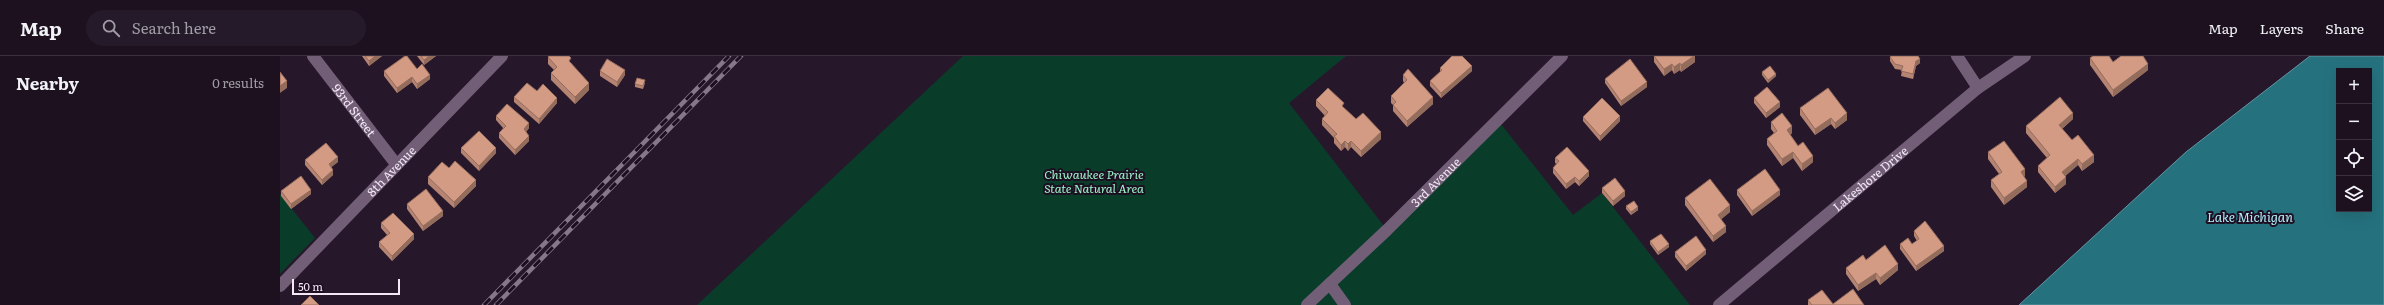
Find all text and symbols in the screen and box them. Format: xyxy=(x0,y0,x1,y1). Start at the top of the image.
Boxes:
search box xyxy=(86,10,366,46)
text: Map xyxy=(20,14,62,42)
text: Search here xyxy=(132,16,216,39)
icon: search xyxy=(100,17,122,39)
text: Map xyxy=(2208,18,2238,38)
text: Layers xyxy=(2260,18,2303,38)
text: Share xyxy=(2325,18,2364,38)
map controls xyxy=(2336,68,2372,212)
button: + xyxy=(2336,68,2372,104)
text: Nearby xyxy=(16,70,79,95)
text: 0 results xyxy=(212,73,264,92)
street label: 93rd Street xyxy=(328,80,381,140)
button: − xyxy=(2336,104,2372,140)
button: locate xyxy=(2336,140,2372,176)
street label: 8th Avenue xyxy=(362,142,420,200)
street label: Lakeshore Drive xyxy=(1828,142,1912,215)
street label: 3rd Avenue xyxy=(1406,153,1465,211)
park label: Chiwaukee Prairie State Natural Area xyxy=(1044,165,1144,197)
button: layers xyxy=(2336,176,2372,212)
water label: Lake Michigan xyxy=(2207,207,2293,226)
scale bar xyxy=(292,277,400,296)
text: 50 m xyxy=(298,278,323,294)

